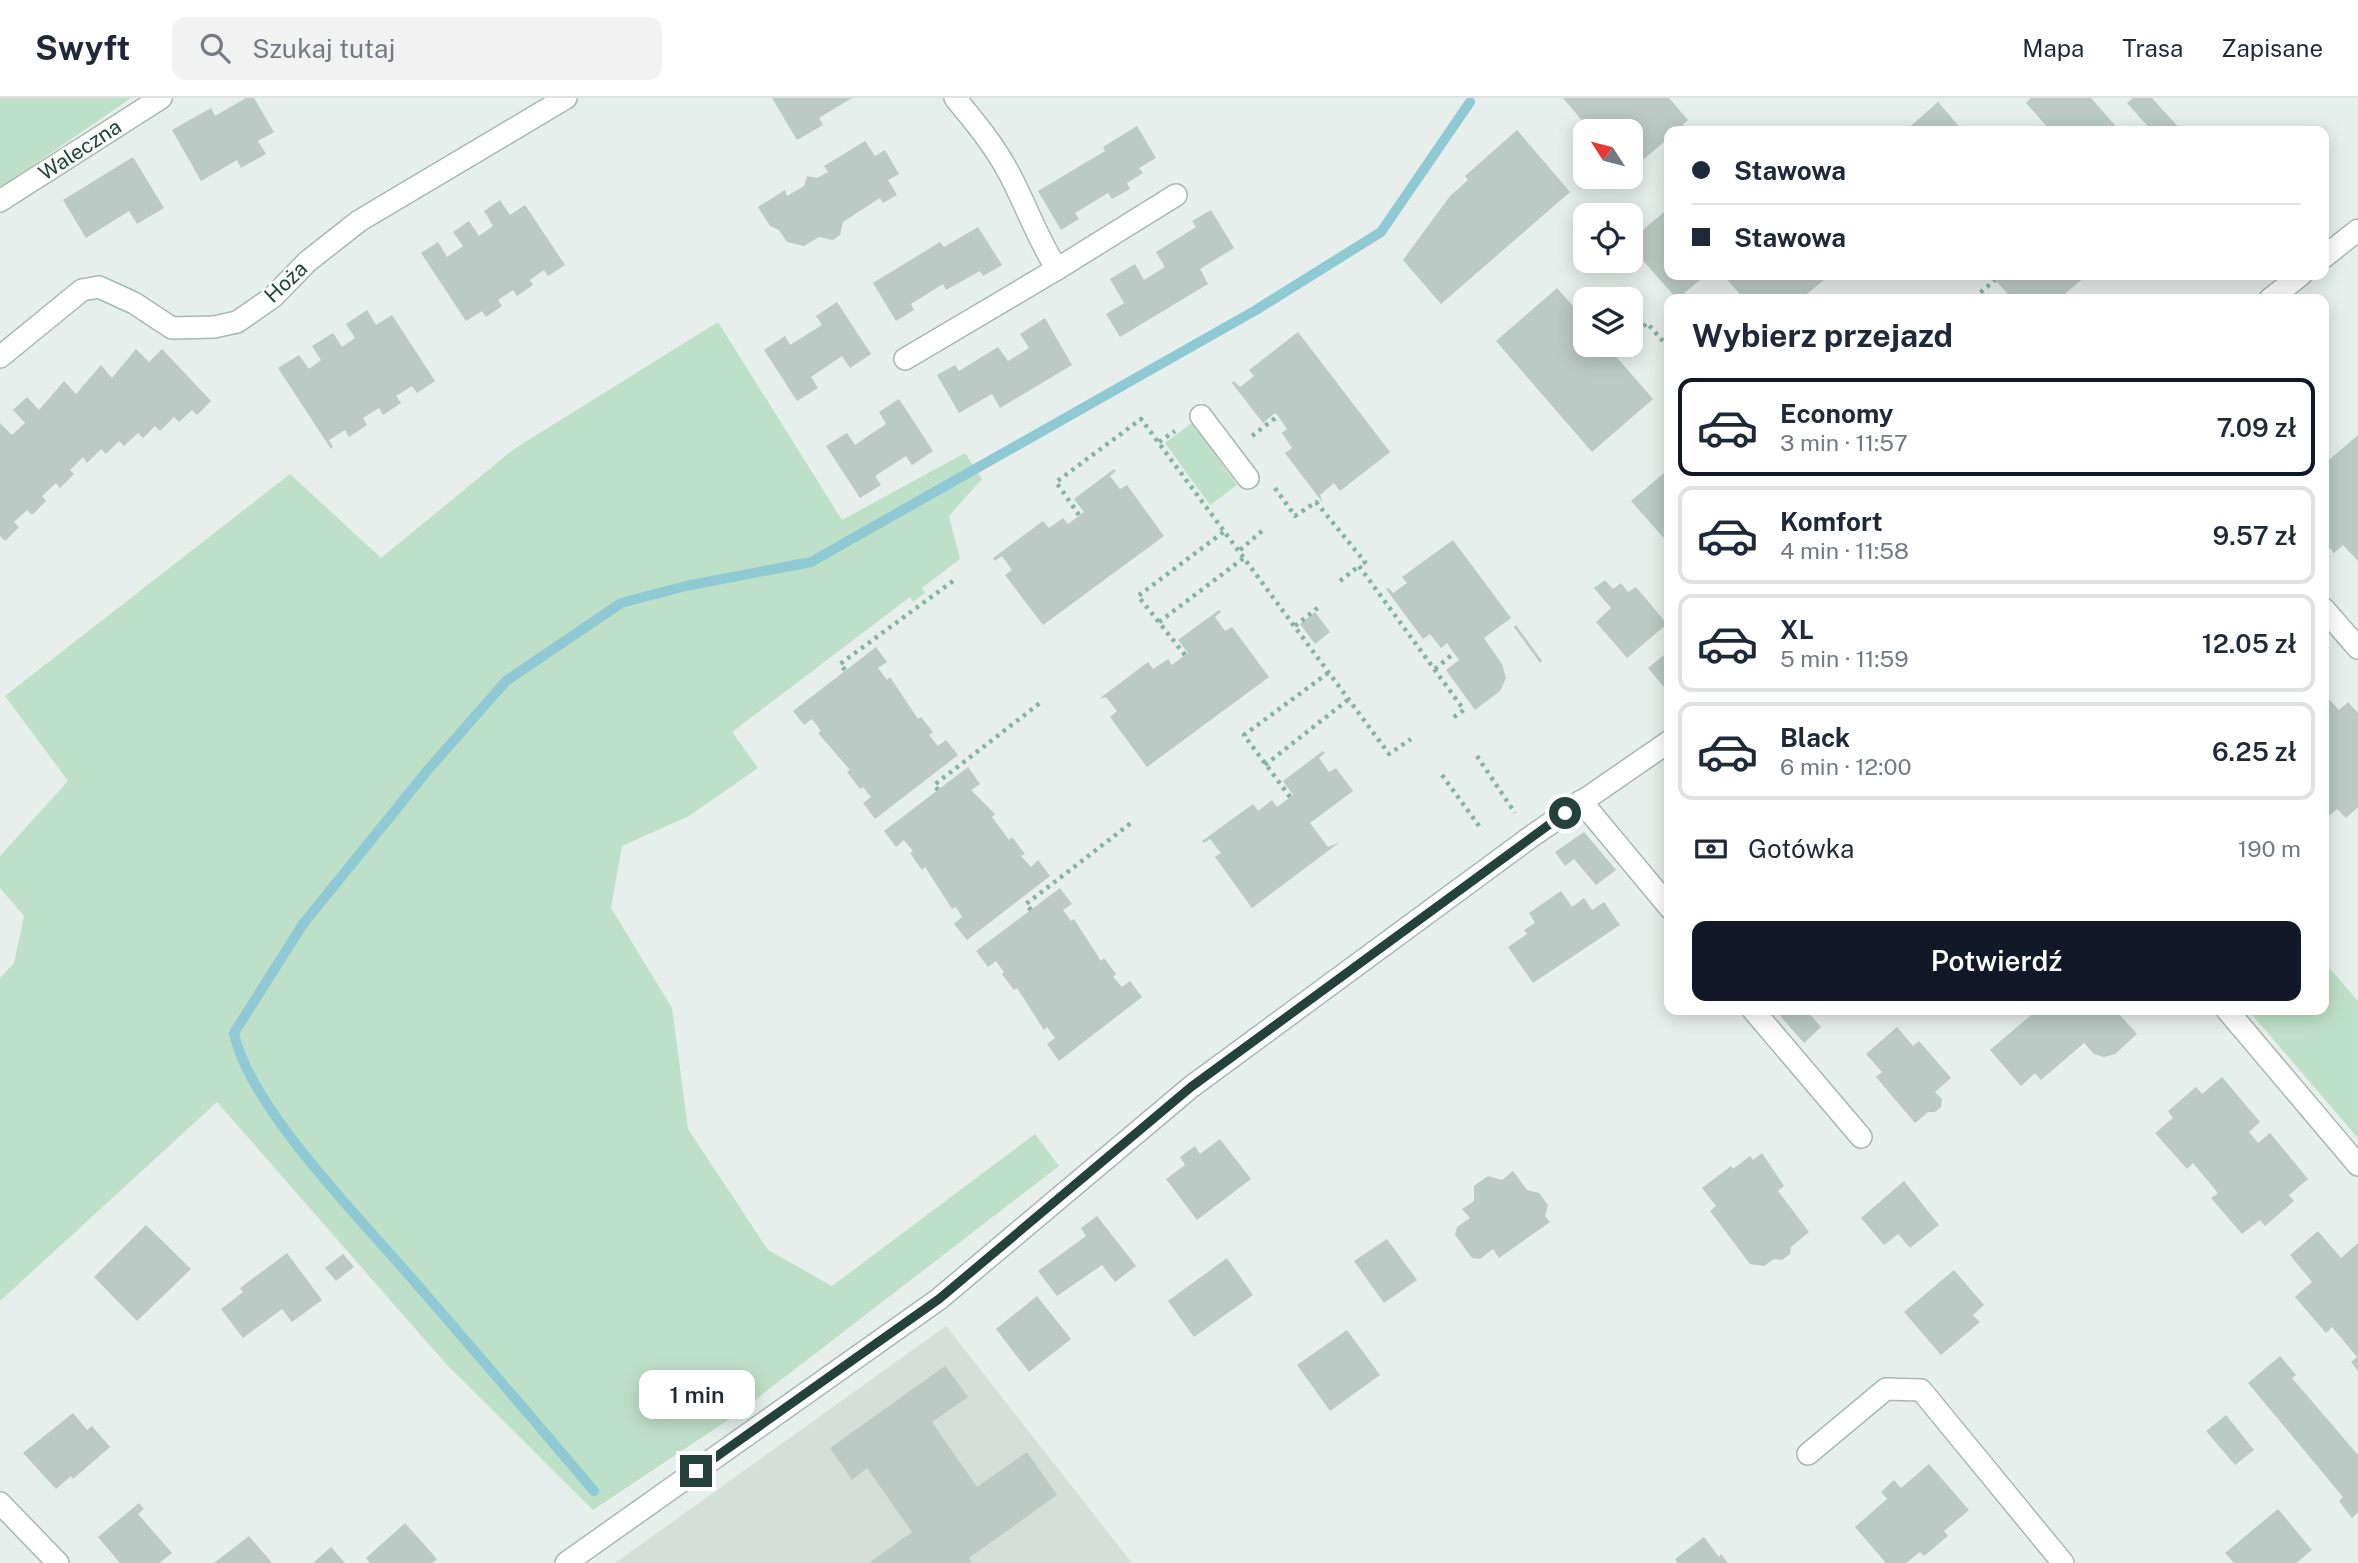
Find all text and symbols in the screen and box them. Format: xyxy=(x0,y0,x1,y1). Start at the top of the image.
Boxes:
search box xyxy=(172,17,662,80)
text: Swyft xyxy=(35,29,130,67)
icon: search xyxy=(196,29,234,67)
text: Szukaj tutaj xyxy=(252,33,395,64)
text: Mapa xyxy=(2022,34,2084,62)
text: Trasa xyxy=(2122,34,2183,62)
text: Zapisane xyxy=(2221,34,2323,62)
street label: Waleczna xyxy=(34,114,126,186)
north arrow xyxy=(1573,119,1643,189)
map controls xyxy=(1573,119,1643,357)
text: Stawowa xyxy=(1734,155,1846,186)
button: locate xyxy=(1573,203,1643,273)
text: Stawowa xyxy=(1734,222,1846,253)
street label: Hoża xyxy=(259,256,312,308)
button: layers xyxy=(1573,287,1643,357)
text: Wybierz przejazd xyxy=(1692,317,1953,354)
icon: car xyxy=(1696,396,1759,459)
text: Economy xyxy=(1780,398,1893,429)
text: 7.09 zł xyxy=(2216,412,2297,443)
text: 3 min · 11:57 xyxy=(1780,429,1908,456)
icon: car xyxy=(1696,504,1759,567)
text: Komfort xyxy=(1780,506,1882,537)
text: 9.57 zł xyxy=(2212,520,2297,551)
text: 4 min · 11:58 xyxy=(1780,537,1909,564)
icon: car xyxy=(1696,612,1759,675)
text: XL xyxy=(1780,614,1814,645)
text: 12.05 zł xyxy=(2202,628,2297,659)
text: 5 min · 11:59 xyxy=(1780,645,1909,672)
icon: car xyxy=(1696,720,1759,783)
text: Black xyxy=(1780,722,1850,753)
text: 6.25 zł xyxy=(2212,736,2297,767)
text: 6 min · 12:00 xyxy=(1780,753,1911,780)
route start xyxy=(1549,797,1581,829)
icon: cash xyxy=(1692,830,1730,868)
text: Gotówka xyxy=(1748,833,1854,864)
text: 190 m xyxy=(2238,835,2301,862)
button: Potwierdź xyxy=(1692,921,2301,1001)
callout: 1 min xyxy=(638,1370,754,1418)
text: 1 min xyxy=(670,1381,724,1408)
route end xyxy=(680,1455,712,1487)

